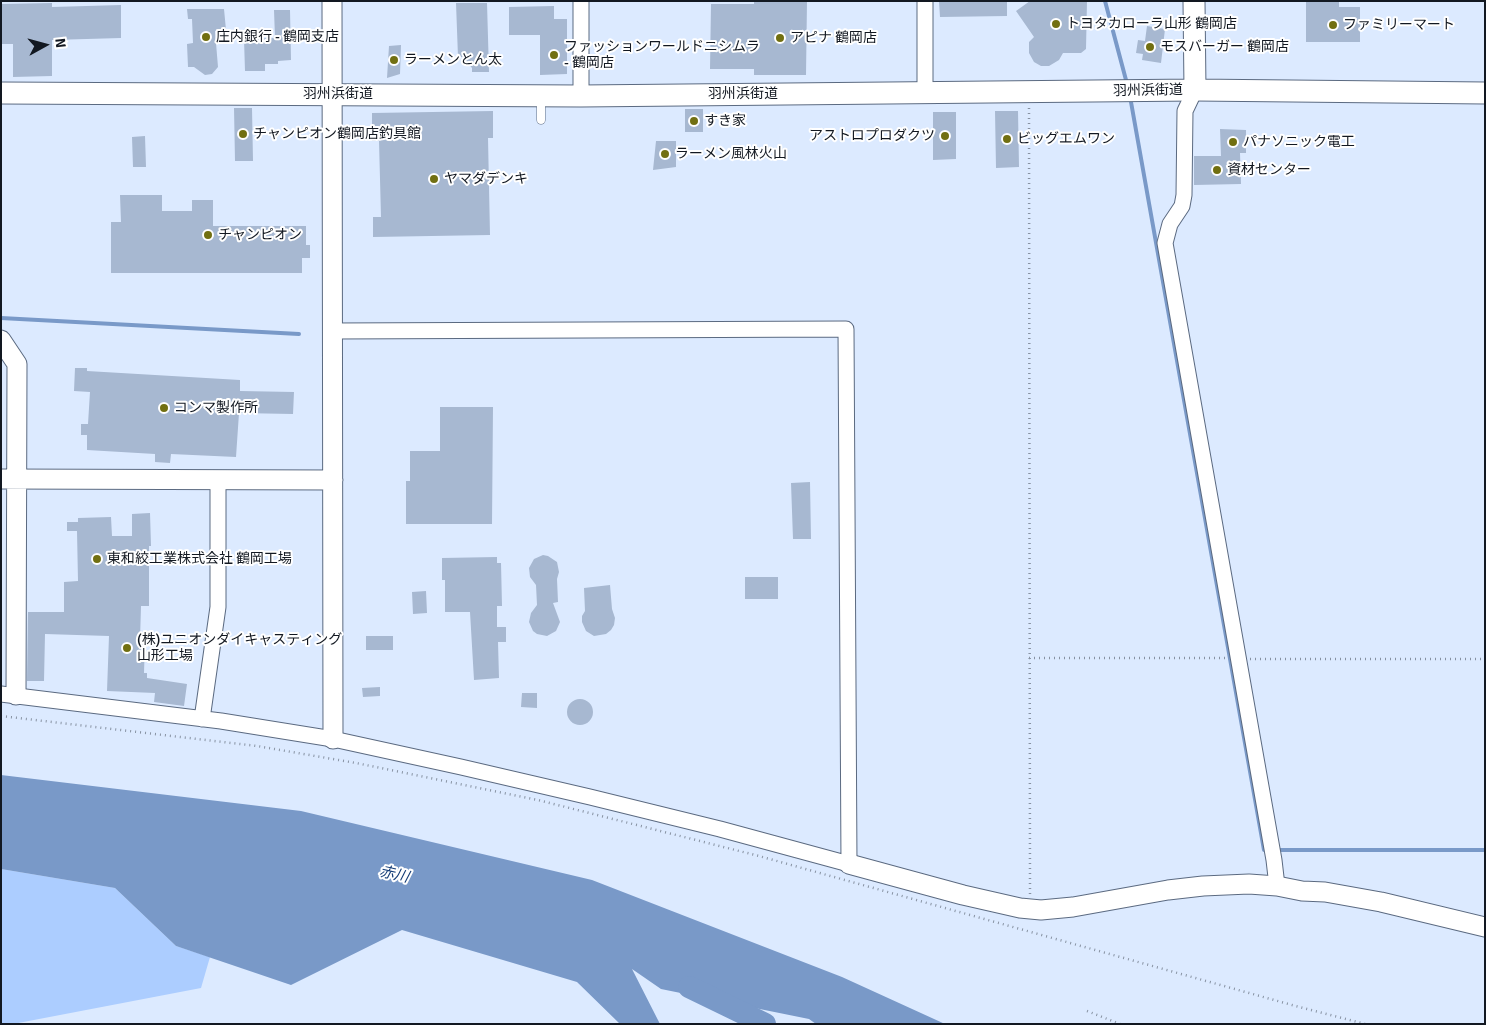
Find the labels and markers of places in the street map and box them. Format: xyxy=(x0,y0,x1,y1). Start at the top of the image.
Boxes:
place label: トヨタカローラ山形 鶴岡店 xyxy=(1066,16,1237,32)
place label: ファミリーマート xyxy=(1343,17,1455,33)
marker: トヨタカローラ山形 鶴岡店 xyxy=(1050,18,1062,30)
marker: ファミリーマート xyxy=(1327,19,1339,31)
place label: 庄内銀行 - 鶴岡支店 xyxy=(216,29,339,45)
place label: アピナ 鶴岡店 xyxy=(790,30,877,46)
marker: 庄内銀行 - 鶴岡支店 xyxy=(200,31,212,43)
marker: アピナ 鶴岡店 xyxy=(774,32,786,44)
place label: ファッションワールドニシムラ - 鶴岡店 xyxy=(564,39,760,72)
place label: モスバーガー 鶴岡店 xyxy=(1160,39,1289,55)
marker: モスバーガー 鶴岡店 xyxy=(1144,41,1156,53)
marker: ファッションワールドニシムラ - 鶴岡店 xyxy=(548,49,560,61)
place label: ラーメンとん太 xyxy=(404,52,502,68)
marker: ラーメンとん太 xyxy=(388,54,400,66)
place label: すき家 xyxy=(704,113,746,129)
marker: すき家 xyxy=(688,115,700,127)
place label: チャンピオン鶴岡店釣具館 xyxy=(253,126,421,142)
marker: チャンピオン鶴岡店釣具館 xyxy=(237,128,249,140)
place label: アストロプロダクツ xyxy=(809,128,935,144)
marker: アストロプロダクツ xyxy=(939,130,951,142)
place label: ビッグエムワン xyxy=(1017,131,1115,147)
marker: ビッグエムワン xyxy=(1001,133,1013,145)
place label: パナソニック電工 xyxy=(1243,134,1355,150)
marker: パナソニック電工 xyxy=(1227,136,1239,148)
place label: ラーメン風林火山 xyxy=(675,146,787,162)
marker: ラーメン風林火山 xyxy=(659,148,671,160)
place label: 資材センター xyxy=(1227,162,1311,178)
marker: 資材センター xyxy=(1211,164,1223,176)
place label: ヤマダデンキ xyxy=(444,171,528,187)
marker: ヤマダデンキ xyxy=(428,173,440,185)
place label: チャンピオン xyxy=(218,227,302,243)
marker: チャンピオン xyxy=(202,229,214,241)
place label: コンマ製作所 xyxy=(174,400,258,416)
marker: コンマ製作所 xyxy=(158,402,170,414)
place label: 東和絞工業株式会社 鶴岡工場 xyxy=(107,551,292,567)
marker: 東和絞工業株式会社 鶴岡工場 xyxy=(91,553,103,565)
place label: (株)ユニオンダイキャスティング 山形工場 xyxy=(137,632,342,664)
marker: (株)ユニオンダイキャスティング 山形工場 xyxy=(121,642,133,654)

